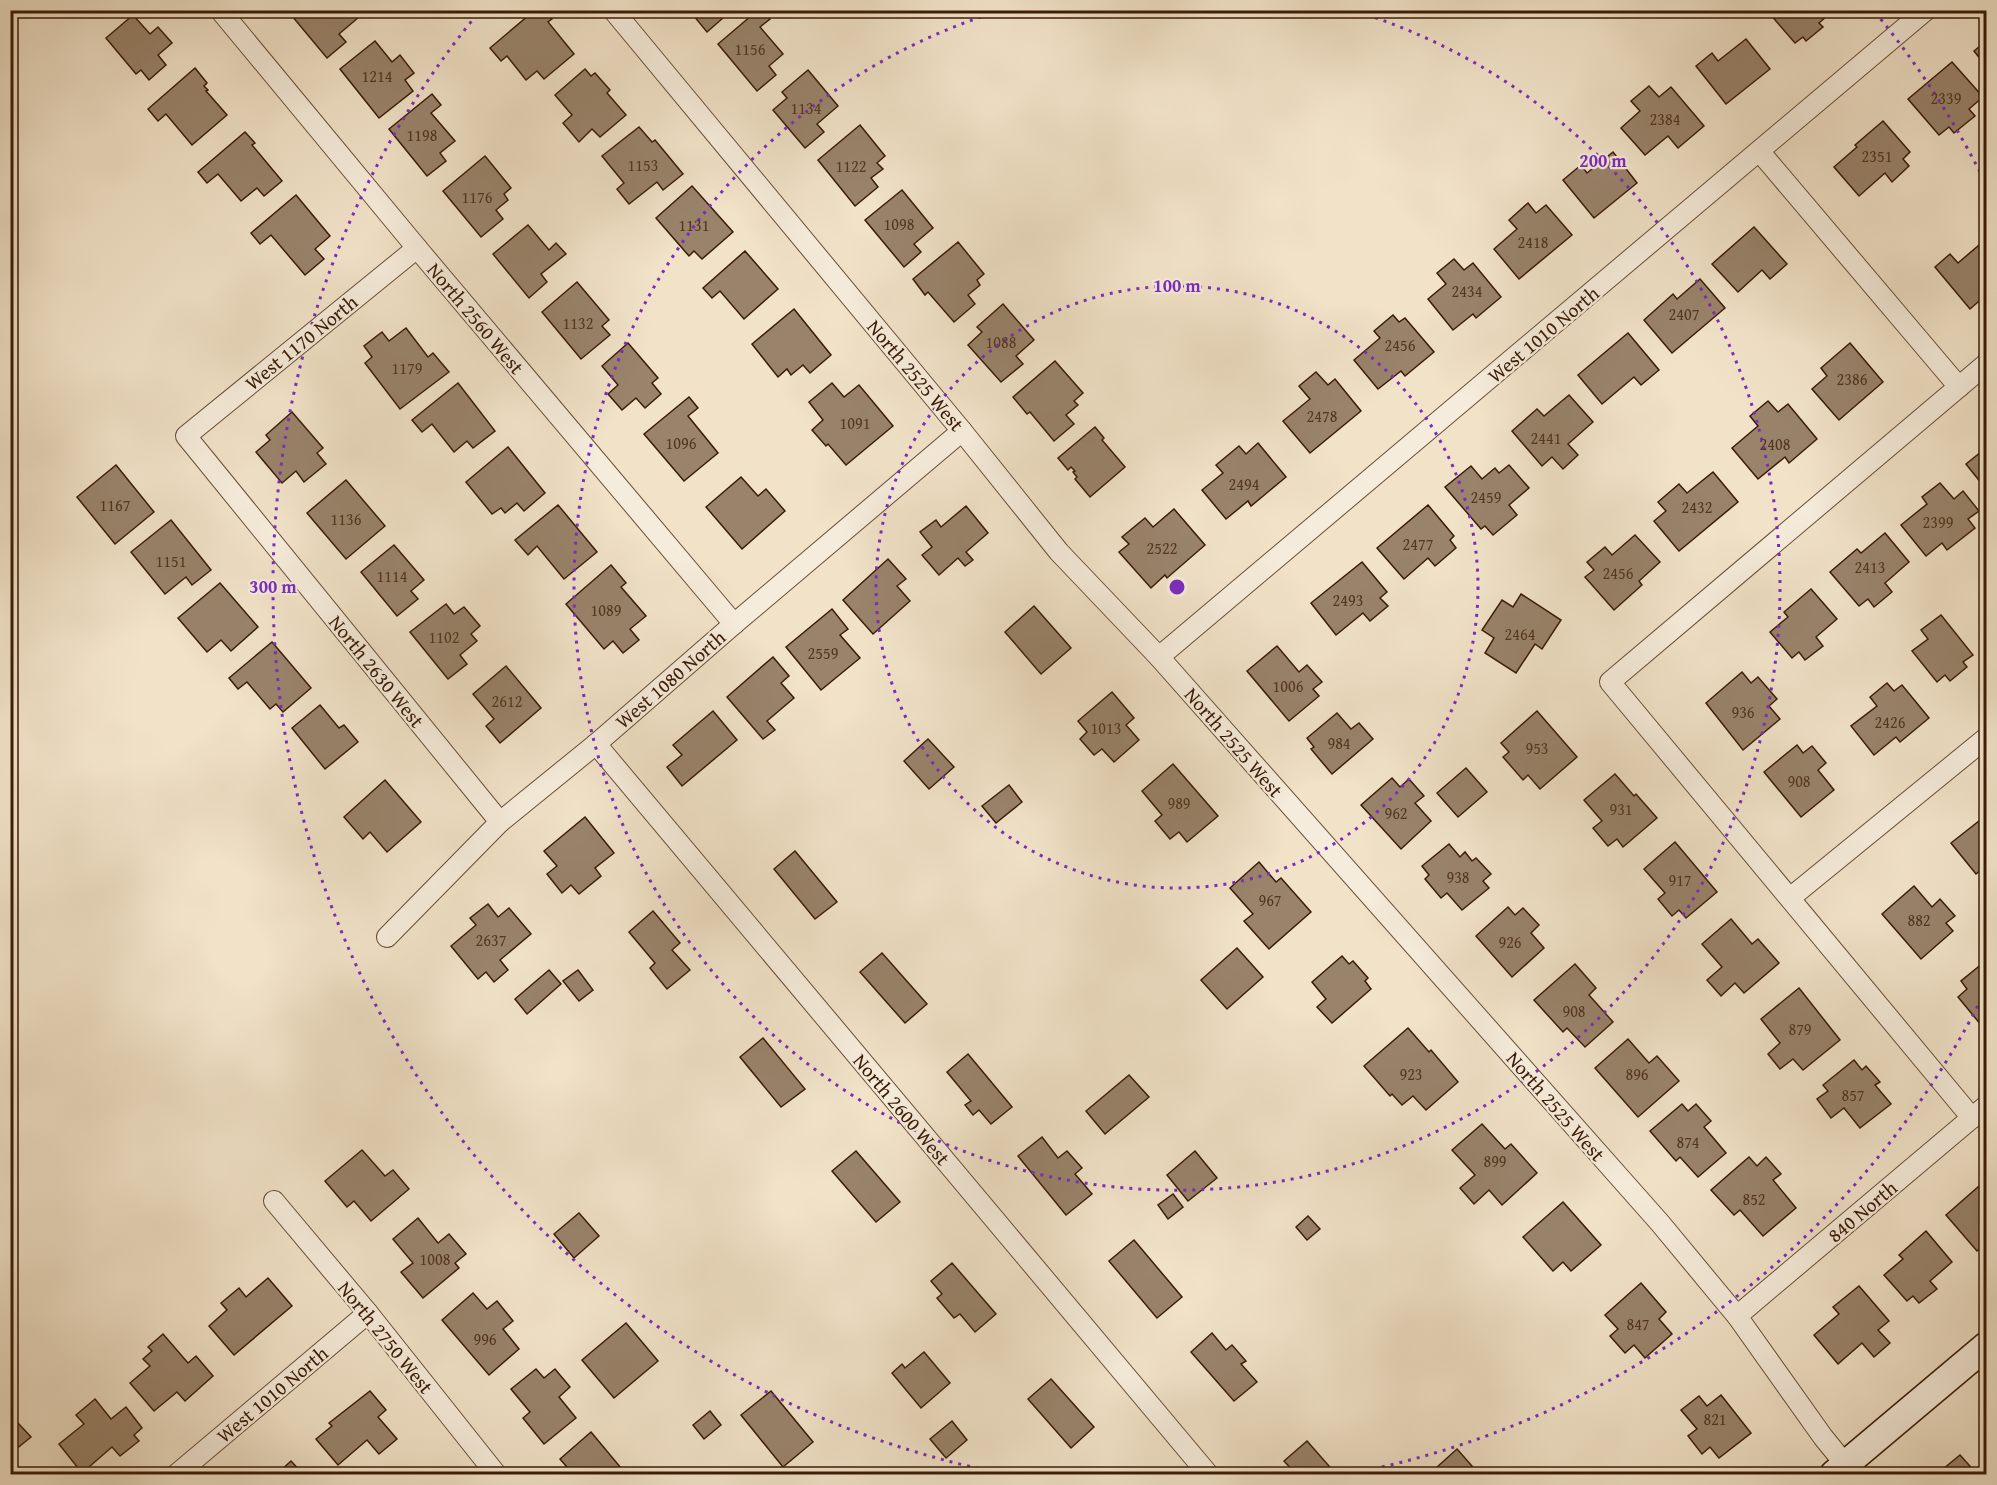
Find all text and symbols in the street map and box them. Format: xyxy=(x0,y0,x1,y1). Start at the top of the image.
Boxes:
house number: 1156 xyxy=(735,37,766,61)
house number: 1214 xyxy=(362,64,393,88)
house number: 2339 xyxy=(1931,86,1962,110)
house number: 1134 xyxy=(791,96,822,120)
house number: 2384 xyxy=(1650,107,1681,131)
house number: 1198 xyxy=(407,123,438,147)
house number: 2351 xyxy=(1862,144,1892,168)
text: 200 m xyxy=(1579,147,1627,174)
house number: 1153 xyxy=(628,153,658,177)
house number: 1122 xyxy=(836,154,866,178)
house number: 1176 xyxy=(462,185,493,209)
house number: 1098 xyxy=(884,212,915,236)
house number: 1131 xyxy=(679,213,709,237)
house number: 2418 xyxy=(1518,230,1549,254)
street label: North 2560 West xyxy=(421,256,531,380)
text: 100 m xyxy=(1153,272,1201,299)
house number: 2434 xyxy=(1452,279,1483,303)
street label: West 1010 North xyxy=(1481,279,1605,389)
street label: West 1170 North xyxy=(238,287,364,397)
house number: 2407 xyxy=(1669,302,1700,326)
house number: 1132 xyxy=(563,311,593,335)
street label: North 2525 West xyxy=(861,313,971,437)
house number: 1088 xyxy=(986,330,1017,354)
house number: 2456 xyxy=(1385,333,1416,357)
house number: 1179 xyxy=(392,356,423,380)
house number: 2386 xyxy=(1837,367,1868,391)
house number: 2478 xyxy=(1307,404,1338,428)
house number: 1091 xyxy=(840,411,870,435)
house number: 2441 xyxy=(1531,426,1561,450)
house number: 1096 xyxy=(666,431,697,455)
house number: 2408 xyxy=(1760,432,1791,456)
house number: 2494 xyxy=(1229,472,1260,496)
house number: 2459 xyxy=(1471,485,1502,509)
house number: 1167 xyxy=(100,493,131,517)
house number: 2432 xyxy=(1682,495,1712,519)
house number: 1136 xyxy=(331,507,362,531)
house number: 2399 xyxy=(1923,510,1954,534)
house number: 2477 xyxy=(1403,532,1434,556)
house number: 2522 xyxy=(1147,536,1177,560)
house number: 1151 xyxy=(156,549,186,573)
house number: 2413 xyxy=(1855,555,1885,579)
house number: 2456 xyxy=(1603,561,1634,585)
house number: 1114 xyxy=(377,564,408,588)
text: 300 m xyxy=(249,573,297,600)
centre of rings xyxy=(1167,577,1187,597)
house number: 2493 xyxy=(1333,588,1363,612)
house number: 1089 xyxy=(591,598,622,622)
street label: North 2630 West xyxy=(322,608,432,734)
house number: 2464 xyxy=(1505,622,1536,646)
street label: West 1080 North xyxy=(609,623,731,735)
house number: 1102 xyxy=(429,625,459,649)
house number: 2559 xyxy=(808,641,839,665)
house number: 1006 xyxy=(1273,674,1304,698)
street label: North 2525 West xyxy=(1178,681,1290,803)
house number: 2612 xyxy=(492,689,522,713)
house number: 936 xyxy=(1731,700,1755,724)
house number: 2426 xyxy=(1875,710,1906,734)
house number: 1013 xyxy=(1091,716,1121,740)
house number: 984 xyxy=(1327,731,1351,755)
house number: 953 xyxy=(1525,736,1549,760)
house number: 908 xyxy=(1787,769,1811,793)
house number: 989 xyxy=(1167,791,1191,815)
house number: 931 xyxy=(1609,797,1633,821)
house number: 962 xyxy=(1384,801,1408,825)
house number: 938 xyxy=(1446,865,1470,889)
house number: 917 xyxy=(1668,868,1692,892)
house number: 967 xyxy=(1258,888,1282,912)
house number: 882 xyxy=(1907,908,1931,932)
house number: 2637 xyxy=(476,928,507,952)
house number: 926 xyxy=(1498,930,1522,954)
house number: 908 xyxy=(1562,999,1586,1023)
house number: 879 xyxy=(1788,1017,1812,1041)
street label: North 2525 West xyxy=(1500,1045,1612,1167)
street label: North 2600 West xyxy=(847,1047,957,1171)
house number: 923 xyxy=(1399,1062,1423,1086)
house number: 896 xyxy=(1625,1062,1649,1086)
house number: 857 xyxy=(1841,1083,1865,1107)
house number: 874 xyxy=(1676,1130,1700,1154)
house number: 899 xyxy=(1483,1149,1507,1173)
street label: 840 North xyxy=(1821,1173,1903,1249)
house number: 852 xyxy=(1742,1187,1766,1211)
house number: 1008 xyxy=(420,1247,451,1271)
street label: North 2750 West xyxy=(331,1274,441,1400)
house number: 847 xyxy=(1626,1312,1650,1336)
house number: 996 xyxy=(473,1327,497,1351)
street label: West 1010 North xyxy=(210,1339,334,1449)
house number: 821 xyxy=(1703,1407,1727,1431)

